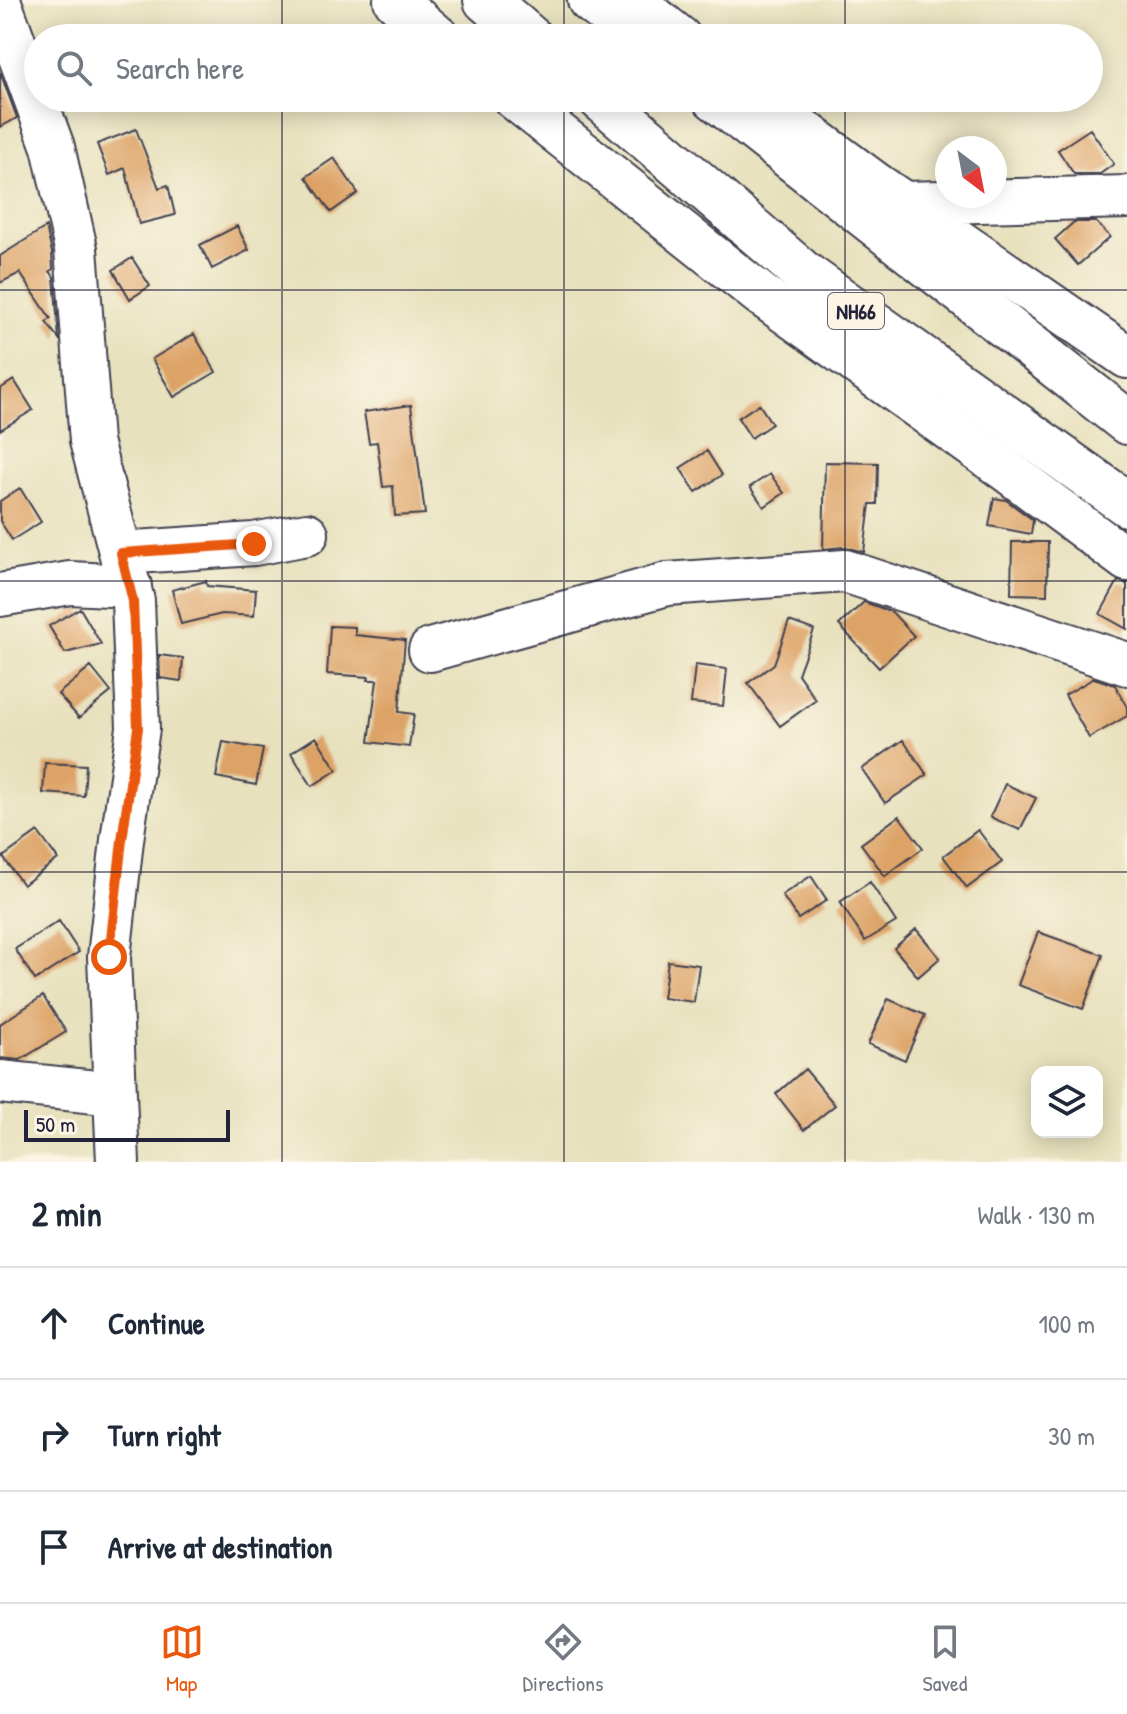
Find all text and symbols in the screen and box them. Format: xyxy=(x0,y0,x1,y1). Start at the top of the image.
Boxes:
search box xyxy=(24,24,1103,112)
icon: search xyxy=(52,46,96,90)
text: Search here xyxy=(116,48,244,88)
north arrow xyxy=(935,136,1007,208)
road number: NH66 xyxy=(828,293,884,329)
route end xyxy=(236,526,272,562)
route start xyxy=(91,939,127,975)
map controls xyxy=(1031,1066,1103,1138)
button: layers xyxy=(1031,1066,1103,1138)
scale bar xyxy=(24,1106,230,1142)
text: 50 m xyxy=(36,1109,75,1139)
text: 2 min xyxy=(32,1191,102,1237)
text: Walk · 130 m xyxy=(978,1197,1095,1232)
icon: ahead xyxy=(32,1301,76,1345)
text: Continue xyxy=(108,1303,205,1343)
text: 100 m xyxy=(1039,1306,1095,1341)
icon: right xyxy=(32,1413,76,1457)
text: Turn right xyxy=(108,1415,221,1455)
text: 30 m xyxy=(1048,1418,1095,1453)
icon: arrive xyxy=(32,1525,76,1569)
text: Arrive at destination xyxy=(108,1527,333,1567)
tab: Map xyxy=(160,1620,204,1698)
tab: Directions xyxy=(523,1620,604,1698)
tab: Saved xyxy=(923,1620,967,1698)

